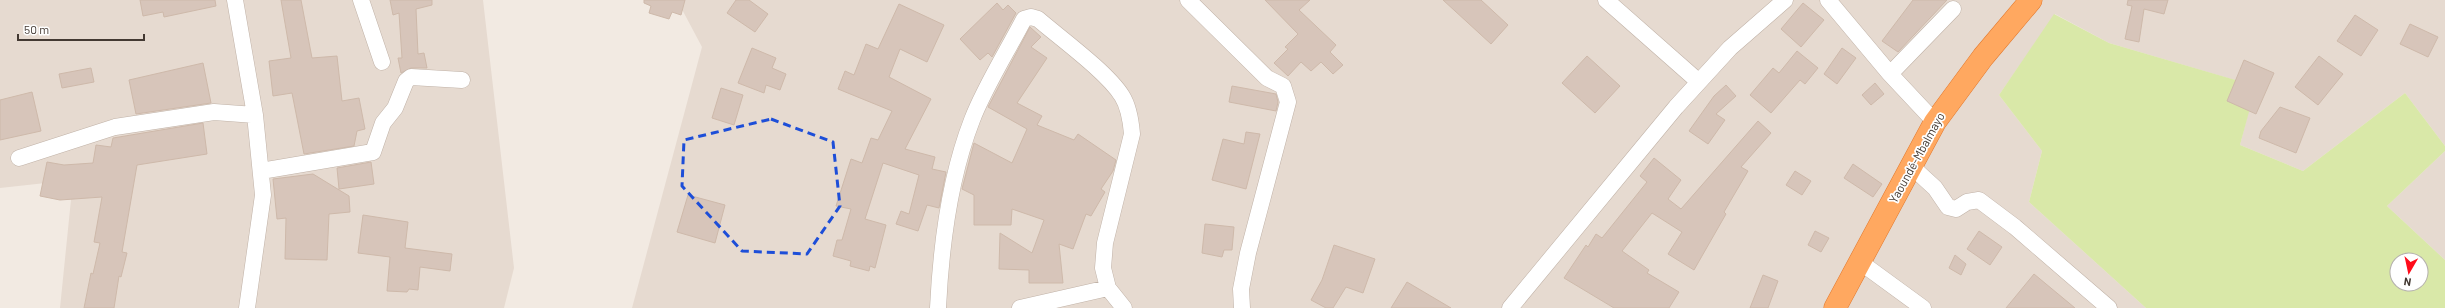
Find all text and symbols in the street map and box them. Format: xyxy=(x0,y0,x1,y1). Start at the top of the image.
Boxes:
scale bar xyxy=(18,16,144,42)
text: 50 m xyxy=(24,22,49,36)
street label: Yaoundé-Mbalmayo xyxy=(1885,110,1947,205)
north arrow xyxy=(2389,252,2429,292)
text: N xyxy=(2403,275,2412,289)

